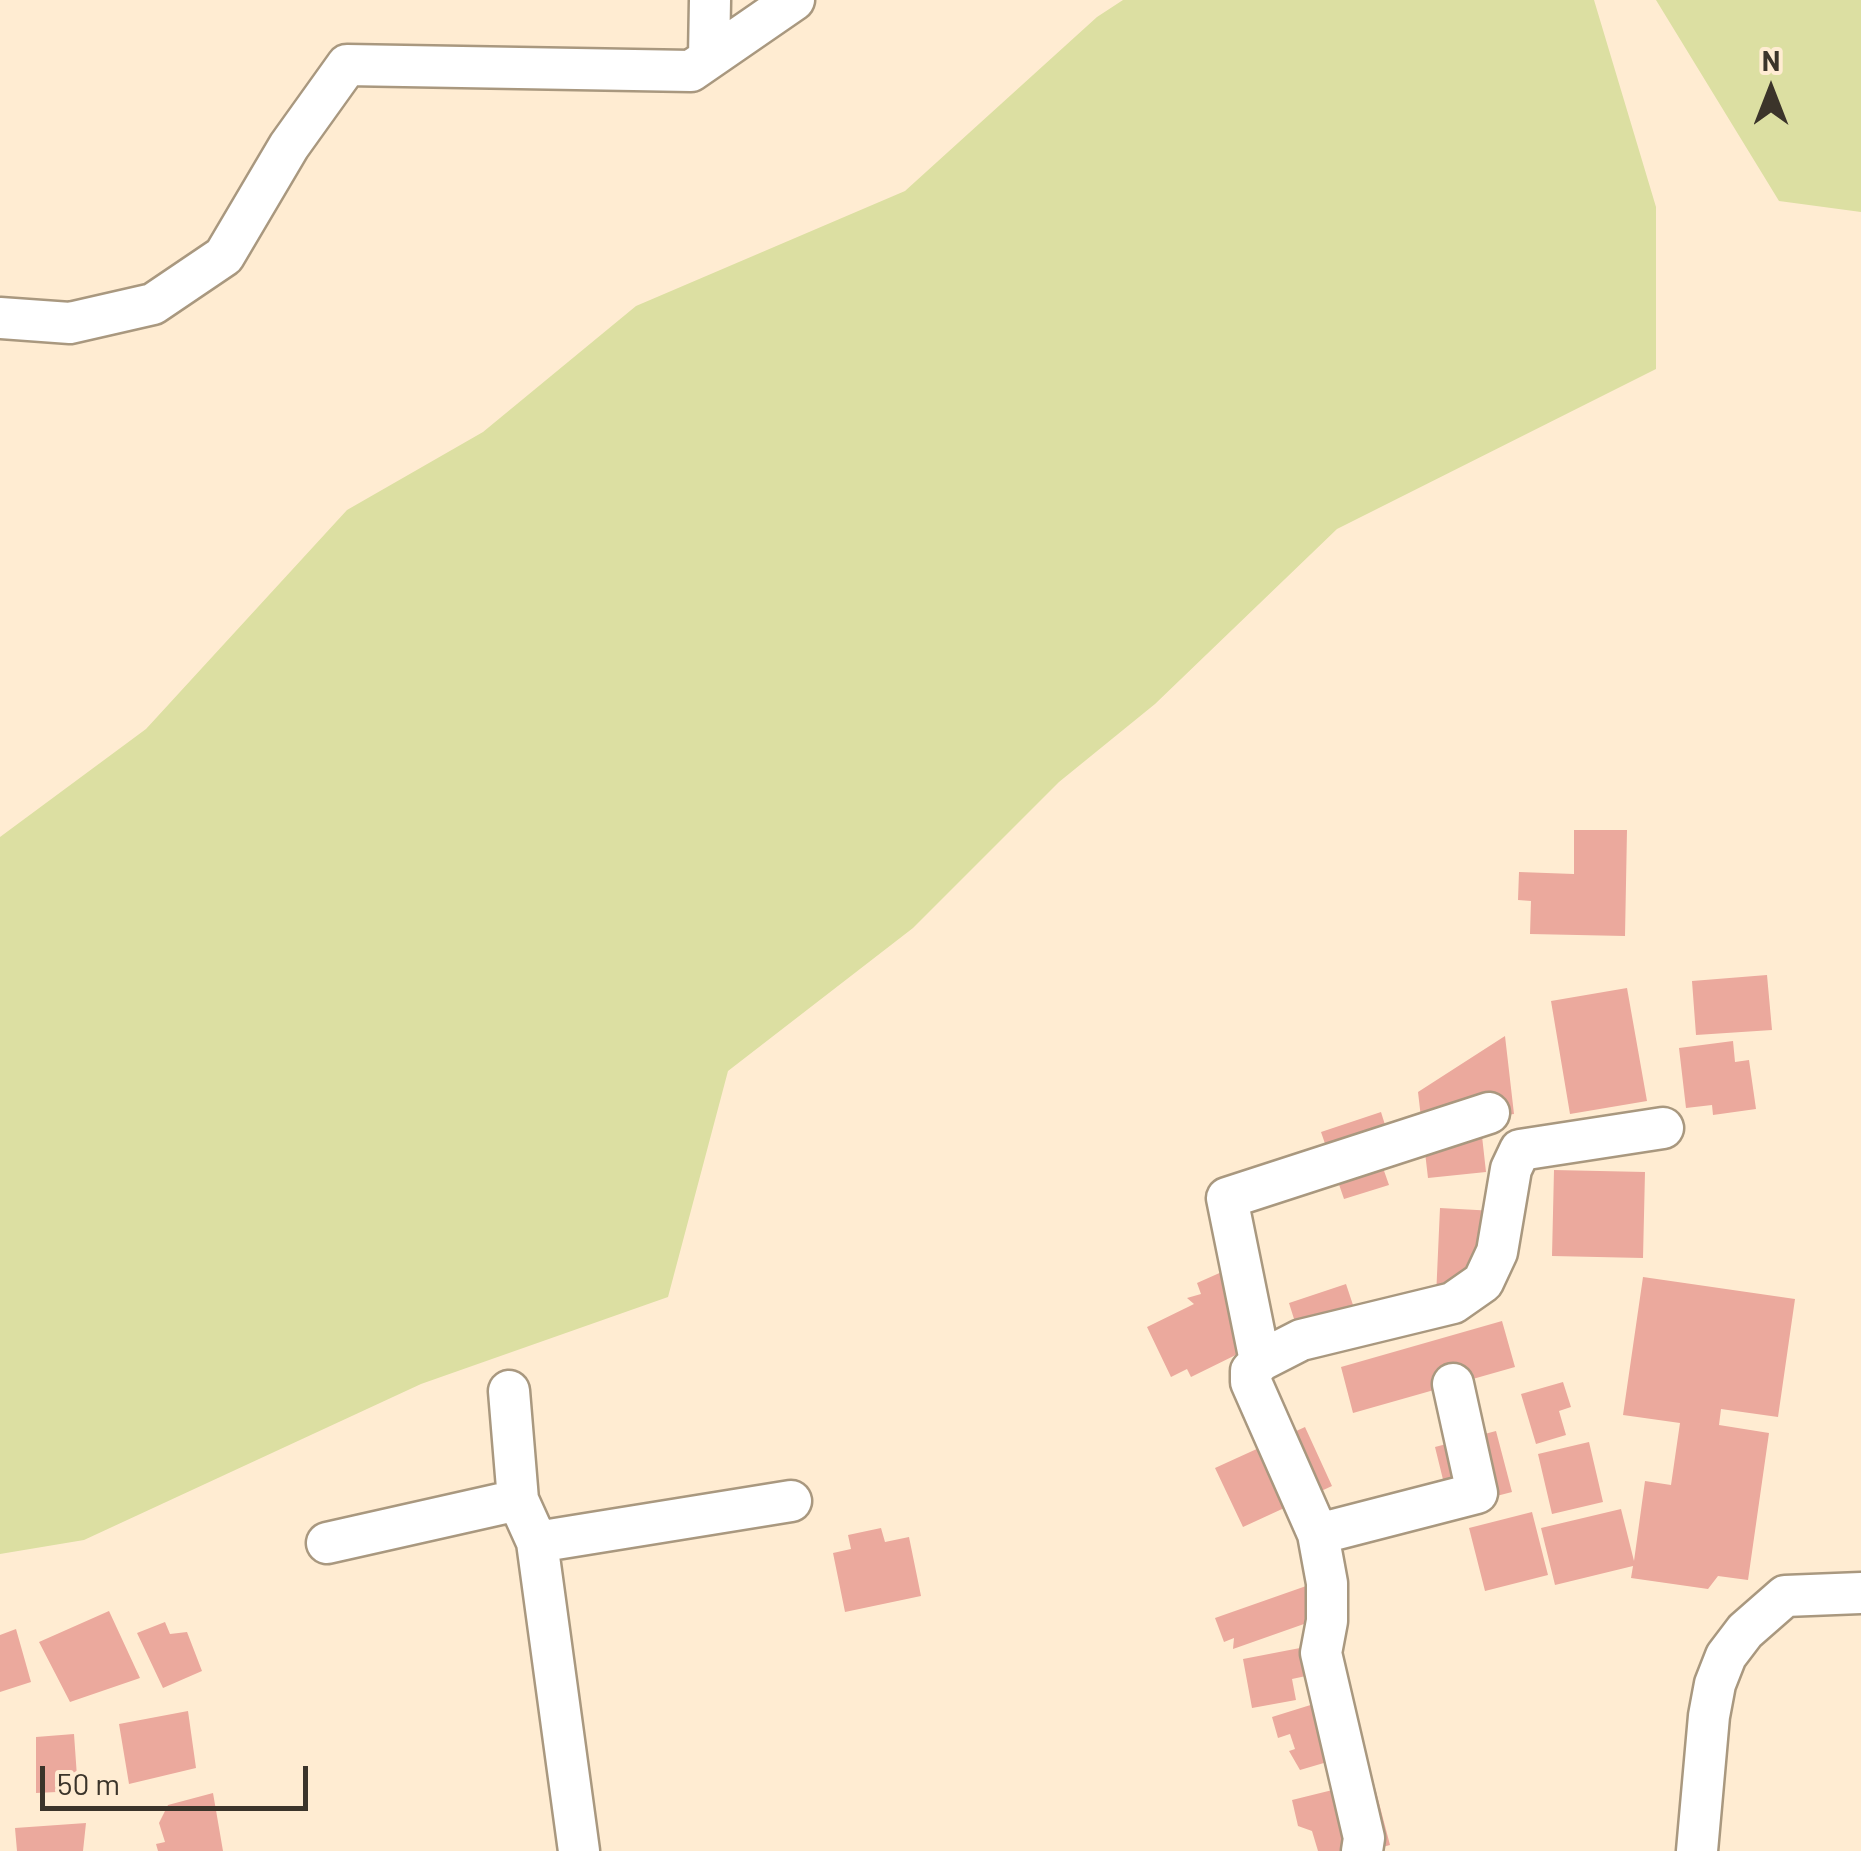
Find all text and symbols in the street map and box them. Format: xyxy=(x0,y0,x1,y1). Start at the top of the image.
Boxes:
north arrow xyxy=(1721,40,1821,140)
text: N xyxy=(1762,43,1780,77)
scale bar xyxy=(45,1746,312,1808)
text: 50 m xyxy=(57,1765,120,1801)

